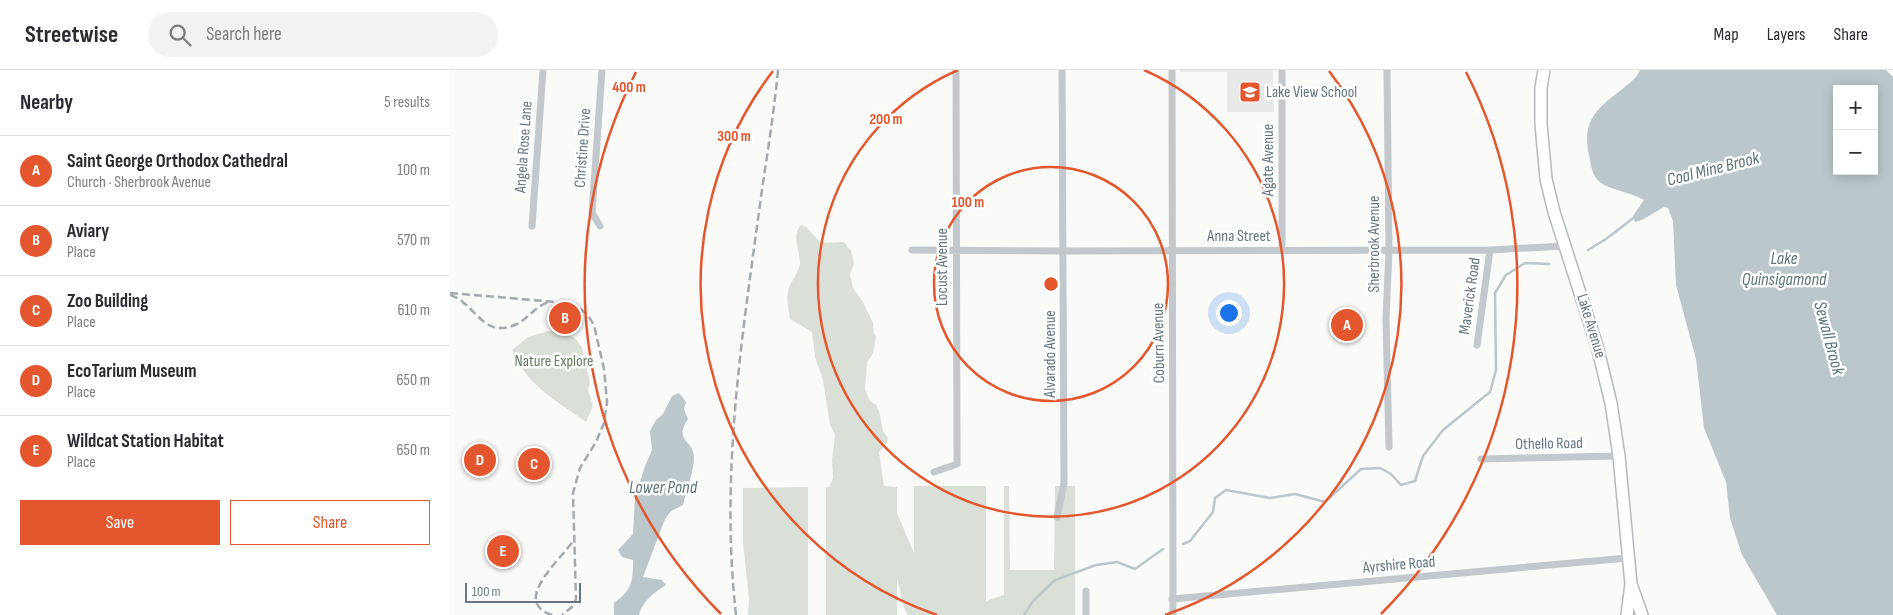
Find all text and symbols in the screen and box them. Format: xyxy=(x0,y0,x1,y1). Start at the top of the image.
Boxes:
search box xyxy=(148,12,498,57)
text: Streetwise xyxy=(25,20,118,49)
icon: search xyxy=(166,21,194,49)
text: Search here xyxy=(206,23,282,46)
text: Map xyxy=(1714,24,1739,45)
text: Layers xyxy=(1767,24,1806,45)
text: Share xyxy=(1834,24,1868,45)
text: 400 m xyxy=(612,78,646,97)
school or university icon: Lake View School xyxy=(1238,80,1262,104)
place label: Lake View School xyxy=(1266,83,1357,102)
map controls xyxy=(1833,85,1878,175)
button: + xyxy=(1833,85,1878,130)
text: Nearby xyxy=(20,90,73,115)
text: 5 results xyxy=(384,93,430,112)
street label: Angela Rose Lane xyxy=(511,100,537,195)
street label: Christine Drive xyxy=(571,108,595,188)
text: 200 m xyxy=(869,110,903,129)
street label: Agate Avenue xyxy=(1259,124,1278,197)
text: 300 m xyxy=(717,127,751,146)
button: − xyxy=(1833,130,1878,175)
water label: Coal Mine Brook xyxy=(1665,147,1763,191)
text: Saint George Orthodox Cathedral xyxy=(67,150,288,173)
text: A xyxy=(32,161,40,180)
text: 100 m xyxy=(397,161,430,180)
text: Church · Sherbrook Avenue xyxy=(67,173,211,192)
text: 100 m xyxy=(952,193,984,212)
street label: Sherbrook Avenue xyxy=(1365,196,1384,292)
text: Aviary xyxy=(67,220,109,243)
street label: Anna Street xyxy=(1206,227,1271,246)
street label: Locust Avenue xyxy=(933,228,952,306)
text: B xyxy=(32,231,40,250)
text: 570 m xyxy=(397,231,430,250)
text: Place xyxy=(67,243,96,262)
water label: Lake Quinsigamond xyxy=(1742,248,1827,290)
street label: Maverick Road xyxy=(1455,256,1485,336)
centre of rings xyxy=(1042,275,1060,293)
text: Zoo Building xyxy=(67,290,148,313)
street label: Lake Avenue xyxy=(1572,292,1610,360)
pin: B xyxy=(549,299,581,337)
water label: Sewall Brook xyxy=(1809,299,1849,378)
your location xyxy=(1216,300,1242,326)
text: C xyxy=(32,301,40,320)
text: 610 m xyxy=(397,301,430,320)
street label: Coburn Avenue xyxy=(1149,302,1169,384)
pin: A xyxy=(1331,306,1363,344)
street label: Alvarado Avenue xyxy=(1041,310,1060,399)
text: Place xyxy=(67,313,96,332)
park label: Nature Explore xyxy=(515,352,593,371)
text: EcoTarium Museum xyxy=(67,360,197,383)
text: D xyxy=(32,371,40,390)
text: 650 m xyxy=(397,371,430,390)
text: Place xyxy=(67,383,96,402)
text: Wildcat Station Habitat xyxy=(67,430,224,453)
street label: Othello Road xyxy=(1515,434,1583,454)
text: E xyxy=(33,441,39,460)
text: 650 m xyxy=(397,441,430,460)
pin: D xyxy=(464,441,496,479)
pin: C xyxy=(518,445,550,483)
text: Place xyxy=(67,453,96,472)
water label: Lower Pond xyxy=(629,477,698,498)
button: Save xyxy=(20,500,220,545)
button: Share xyxy=(230,500,430,545)
pin: E xyxy=(487,532,519,570)
street label: Ayrshire Road xyxy=(1361,552,1436,578)
scale bar xyxy=(465,580,581,603)
text: 100 m xyxy=(472,583,501,600)

